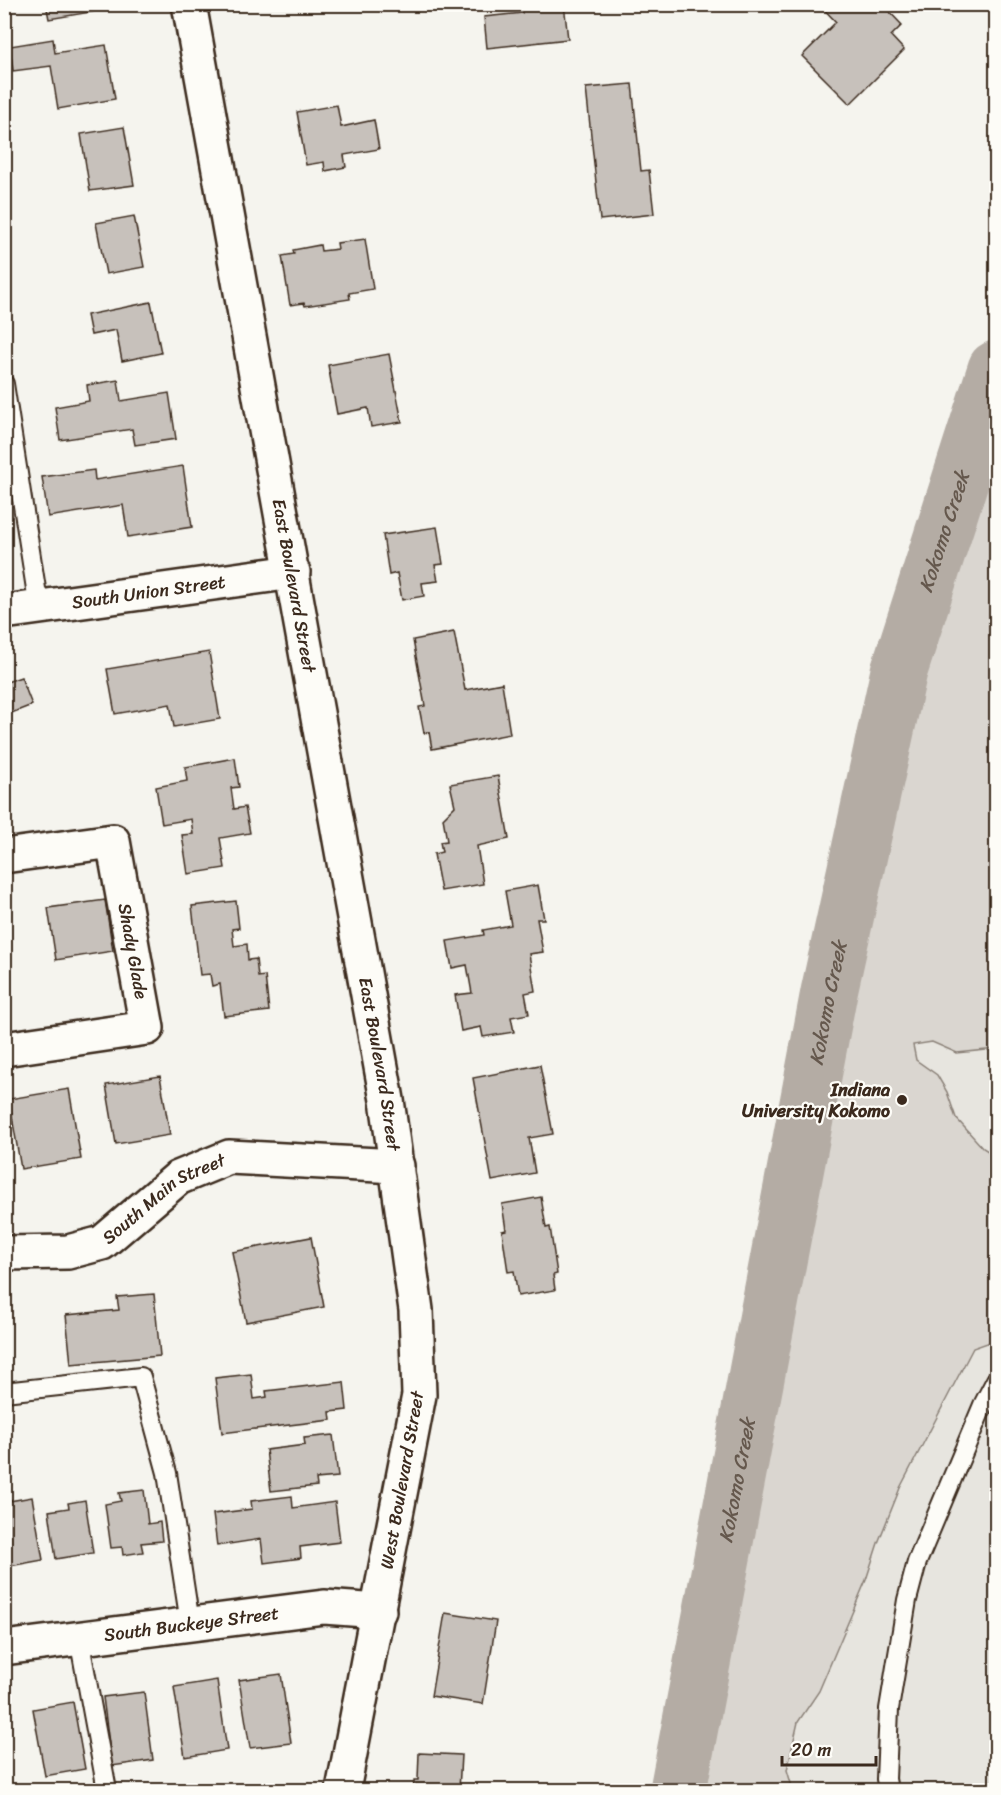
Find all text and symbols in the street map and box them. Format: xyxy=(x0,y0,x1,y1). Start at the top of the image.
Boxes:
water label: Kokomo Creek xyxy=(908,465,981,597)
street label: East Boulevard Street xyxy=(263,496,326,676)
street label: South Union Street xyxy=(70,566,228,618)
street label: Shady Glade xyxy=(109,901,157,1002)
water label: Kokomo Creek xyxy=(799,936,858,1068)
street label: East Boulevard Street xyxy=(349,974,410,1154)
place label: Indiana University Kokomo xyxy=(742,1074,891,1127)
marker: Indiana University Kokomo xyxy=(895,1093,909,1107)
street label: South Main Street xyxy=(94,1144,231,1253)
street label: West Boulevard Street xyxy=(371,1388,434,1571)
water label: Kokomo Creek xyxy=(708,1413,766,1545)
street label: South Buckeye Street xyxy=(102,1597,281,1651)
scale bar xyxy=(782,1729,876,1767)
text: 20 m xyxy=(791,1734,831,1766)

